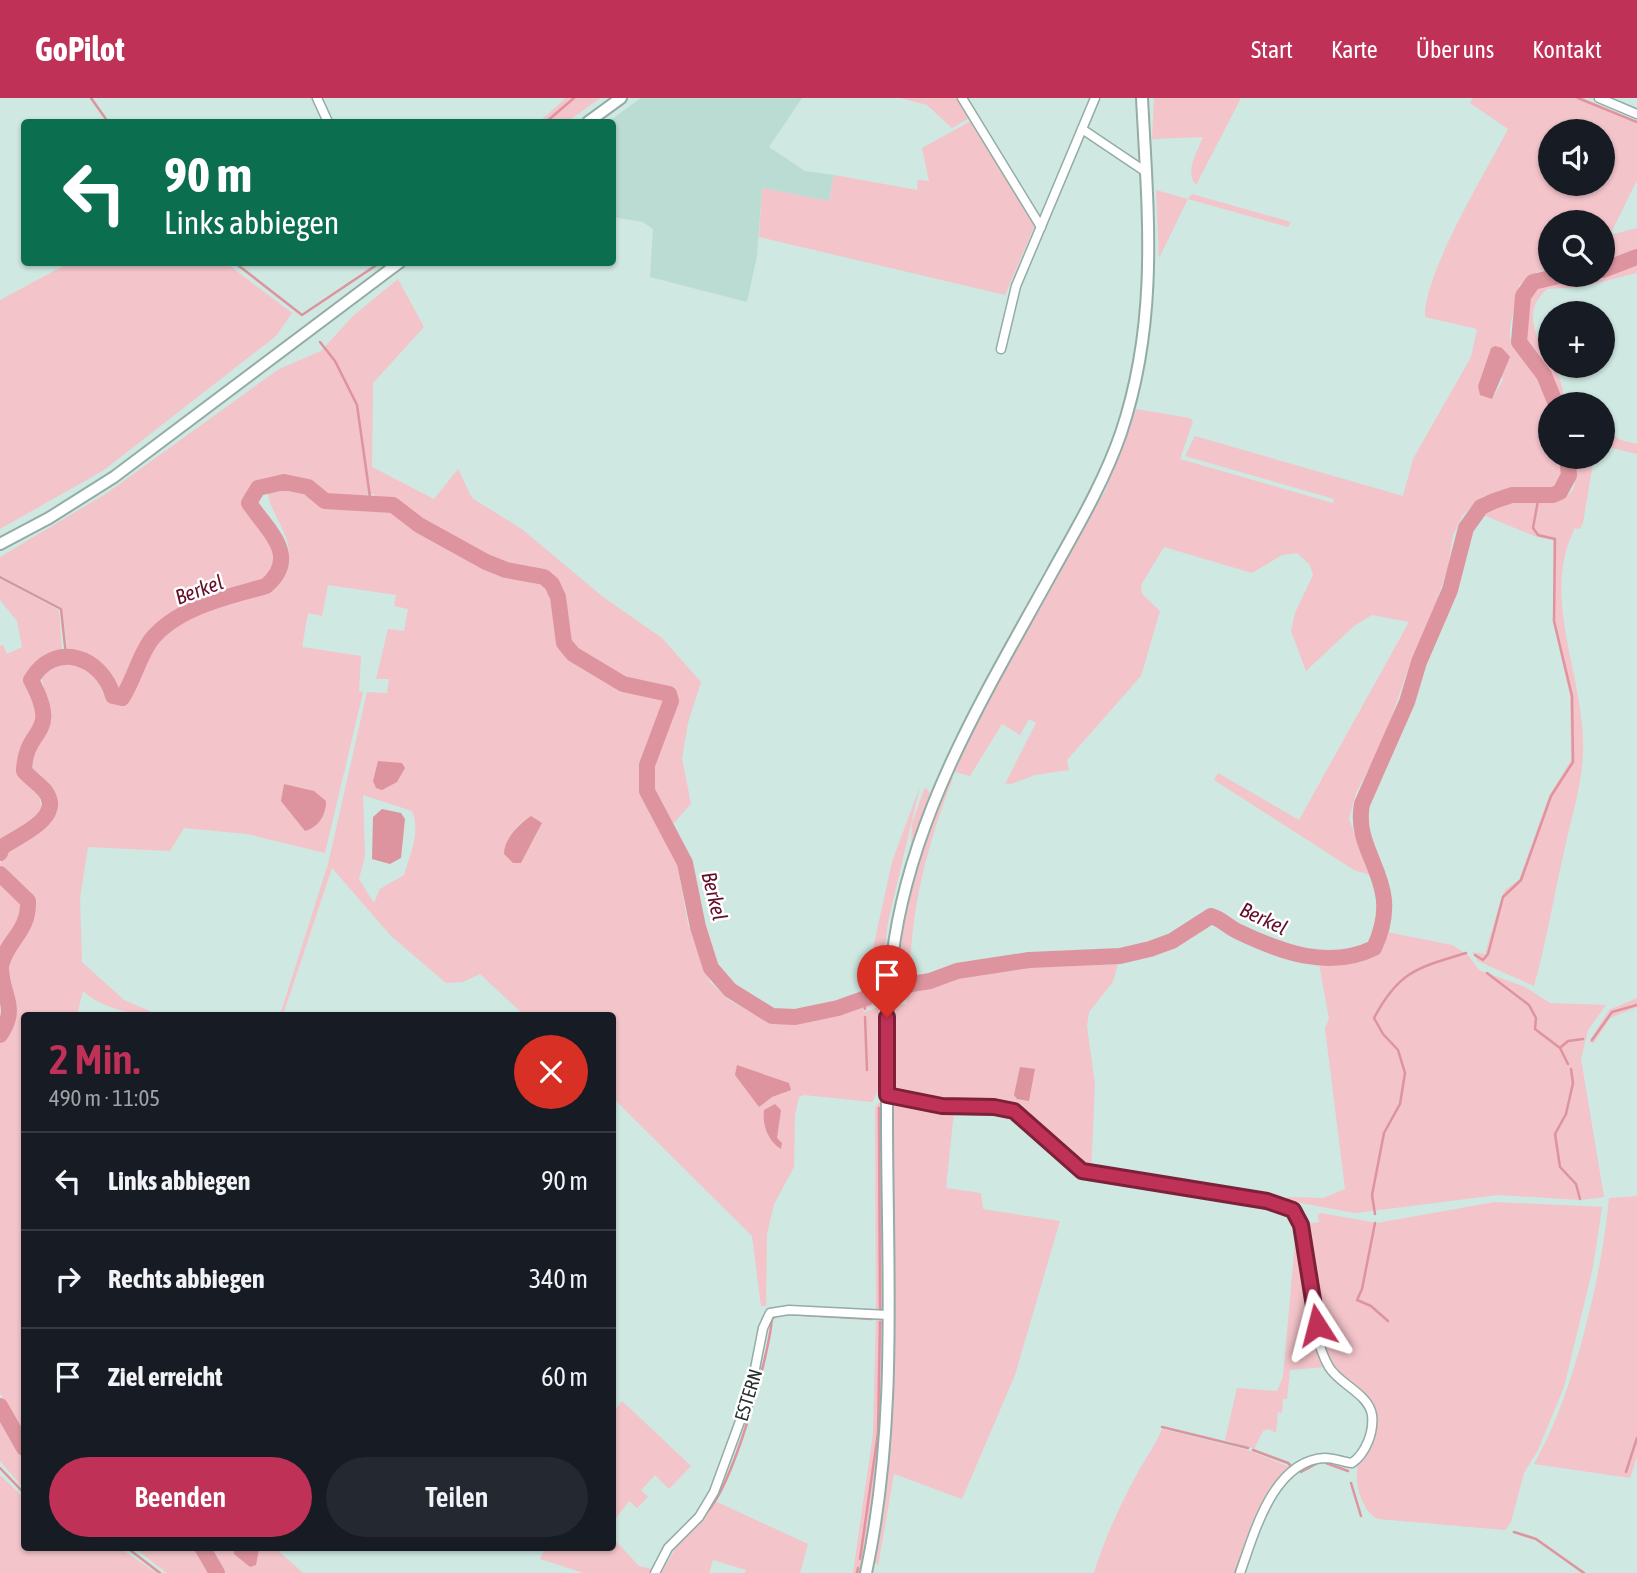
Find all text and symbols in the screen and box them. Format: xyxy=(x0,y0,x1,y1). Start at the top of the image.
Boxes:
text: GoPilot xyxy=(35,30,125,68)
text: Start xyxy=(1251,36,1293,63)
text: Karte xyxy=(1331,36,1378,63)
text: Über uns xyxy=(1416,36,1494,63)
text: Kontakt xyxy=(1532,36,1602,63)
map controls xyxy=(1538,119,1615,469)
button: sound xyxy=(1538,119,1615,196)
text: 90 m xyxy=(164,146,252,202)
icon: left xyxy=(49,147,140,238)
text: Links abbiegen xyxy=(164,204,339,241)
button: search xyxy=(1538,210,1615,287)
button: + xyxy=(1538,301,1615,378)
button: − xyxy=(1538,392,1615,469)
water label: Berkel xyxy=(172,569,226,609)
water label: Berkel xyxy=(697,869,733,923)
water label: Berkel xyxy=(1236,897,1292,939)
pin xyxy=(857,945,917,1017)
icon: arrive xyxy=(868,956,906,994)
text: 2 Min. xyxy=(49,1035,140,1083)
button: close xyxy=(514,1035,588,1109)
text: 490 m · 11:05 xyxy=(49,1085,160,1111)
icon: left xyxy=(49,1162,87,1200)
text: Links abbiegen xyxy=(108,1166,250,1196)
text: 90 m xyxy=(541,1166,588,1196)
icon: right xyxy=(49,1260,87,1298)
text: Rechts abbiegen xyxy=(108,1264,265,1294)
text: 340 m xyxy=(529,1264,588,1294)
position arrow xyxy=(1280,1288,1354,1362)
icon: arrive xyxy=(49,1358,87,1396)
text: Ziel erreicht xyxy=(108,1362,223,1392)
text: 60 m xyxy=(541,1362,588,1392)
street label: ESTERN xyxy=(730,1366,766,1424)
button: Beenden xyxy=(49,1457,312,1537)
button: Teilen xyxy=(326,1457,588,1537)

